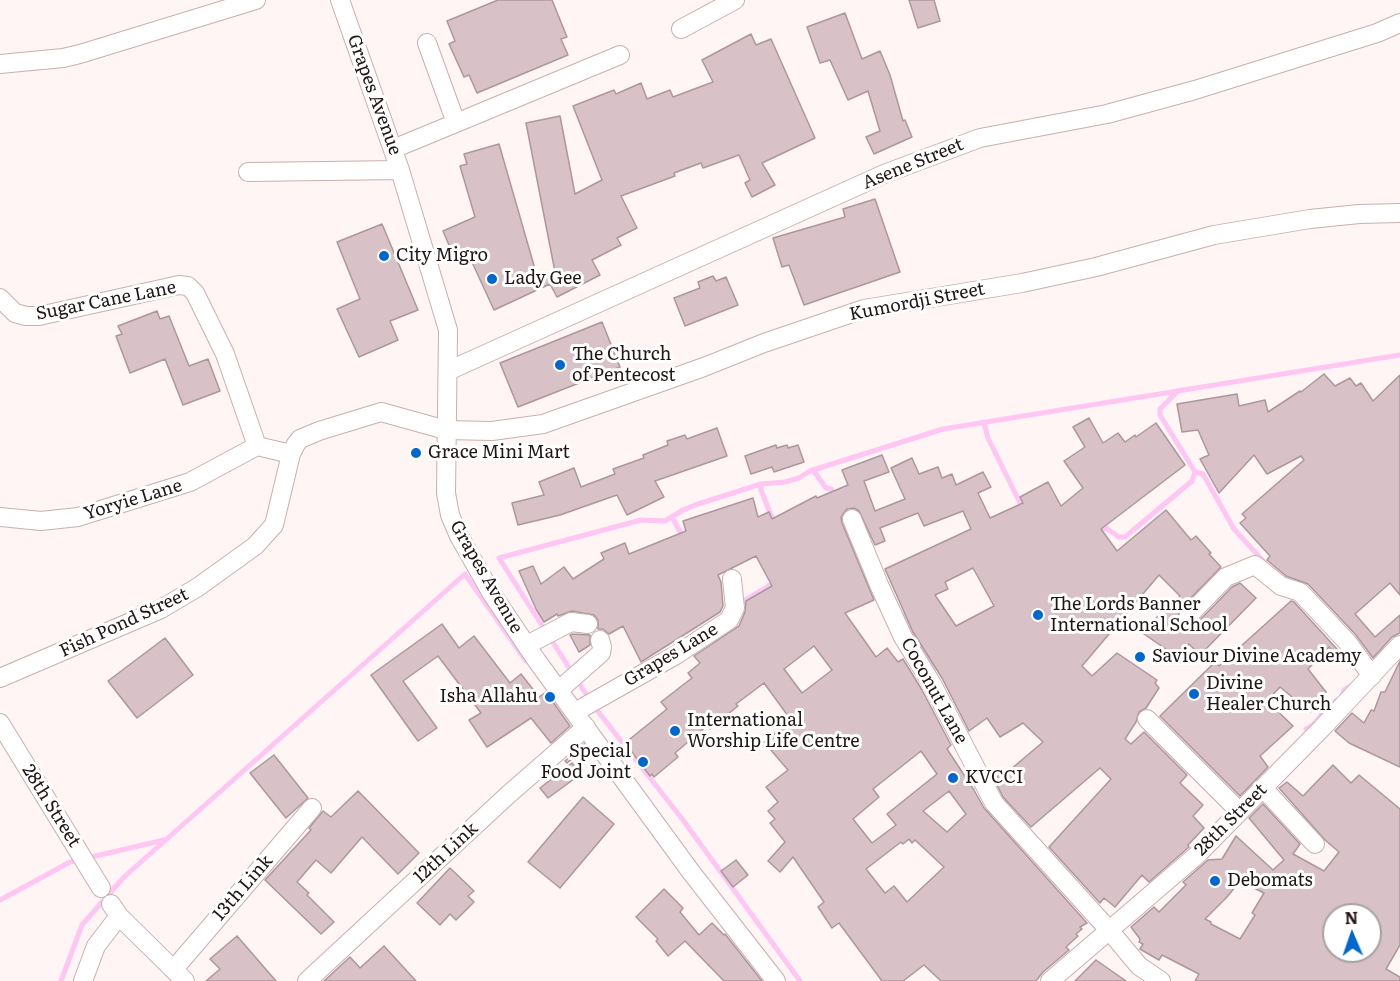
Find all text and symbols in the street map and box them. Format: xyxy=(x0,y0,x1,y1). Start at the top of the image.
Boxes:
street label: Grapes Avenue xyxy=(342,32,406,158)
street label: Asene Street xyxy=(859,134,967,194)
place label: City Migro xyxy=(396,245,488,267)
marker: City Migro xyxy=(377,249,391,263)
place label: Lady Gee xyxy=(504,268,582,290)
marker: Lady Gee xyxy=(485,272,499,286)
street label: Sugar Cane Lane xyxy=(34,277,178,325)
street label: Kumordji Street xyxy=(848,278,986,326)
place label: The Church of Pentecost xyxy=(572,344,675,386)
marker: The Church of Pentecost xyxy=(553,358,567,372)
place label: Grace Mini Mart xyxy=(428,442,570,464)
marker: Grace Mini Mart xyxy=(409,446,423,460)
street label: Yoryie Lane xyxy=(81,475,185,525)
street label: Grapes Avenue xyxy=(445,517,527,637)
street label: Fish Pond Street xyxy=(56,584,192,662)
place label: The Lords Banner International School xyxy=(1050,594,1228,636)
marker: The Lords Banner International School xyxy=(1031,608,1045,622)
street label: Grapes Lane xyxy=(620,619,722,691)
street label: Coconut Lane xyxy=(896,634,972,748)
place label: Saviour Divine Academy xyxy=(1152,646,1361,668)
marker: Saviour Divine Academy xyxy=(1133,650,1147,664)
place label: Divine Healer Church xyxy=(1206,673,1331,716)
place label: Isha Allahu xyxy=(439,686,538,708)
marker: Divine Healer Church xyxy=(1187,687,1201,701)
marker: Isha Allahu xyxy=(543,690,557,704)
place label: International Worship Life Centre xyxy=(687,710,860,752)
marker: International Worship Life Centre xyxy=(668,724,682,738)
place label: Special Food Joint xyxy=(540,741,631,783)
marker: Special Food Joint xyxy=(636,755,650,769)
street label: 28th Street xyxy=(17,761,85,851)
place label: KVCCI xyxy=(965,767,1023,789)
marker: KVCCI xyxy=(946,771,960,785)
street label: 28th Street xyxy=(1190,779,1272,861)
street label: 12th Link xyxy=(410,818,482,888)
street label: 13th Link xyxy=(209,851,277,925)
place label: Debomats xyxy=(1227,870,1313,892)
marker: Debomats xyxy=(1208,874,1222,888)
north arrow xyxy=(1322,903,1382,963)
text: N xyxy=(1344,905,1359,929)

